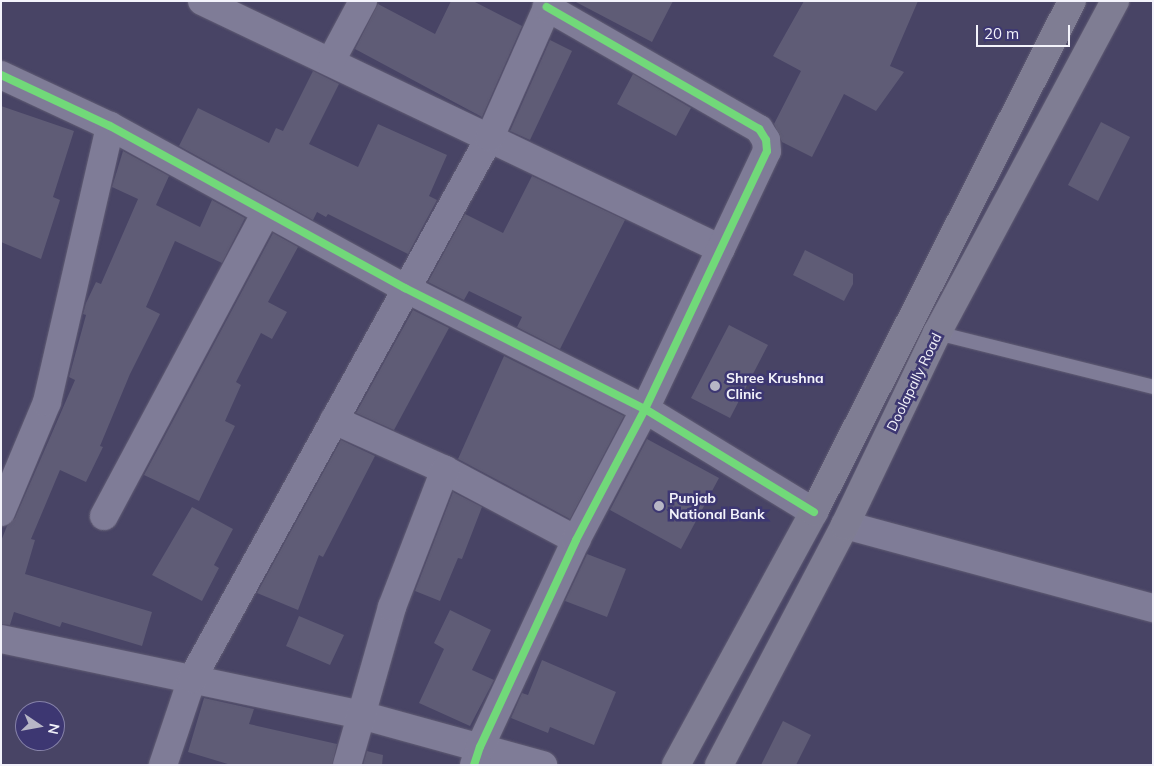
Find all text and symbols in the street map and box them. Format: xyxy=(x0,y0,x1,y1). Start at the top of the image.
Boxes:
scale bar xyxy=(979,15,1073,47)
text: 20 m xyxy=(984,24,1019,43)
street label: Doolapally Road xyxy=(883,330,945,434)
place label: Shree Krushna Clinic xyxy=(726,370,824,402)
marker: Shree Krushna Clinic xyxy=(708,379,722,393)
place label: Punjab National Bank xyxy=(669,490,765,522)
marker: Punjab National Bank xyxy=(653,500,665,512)
north arrow xyxy=(15,701,65,751)
text: N xyxy=(44,722,64,736)

